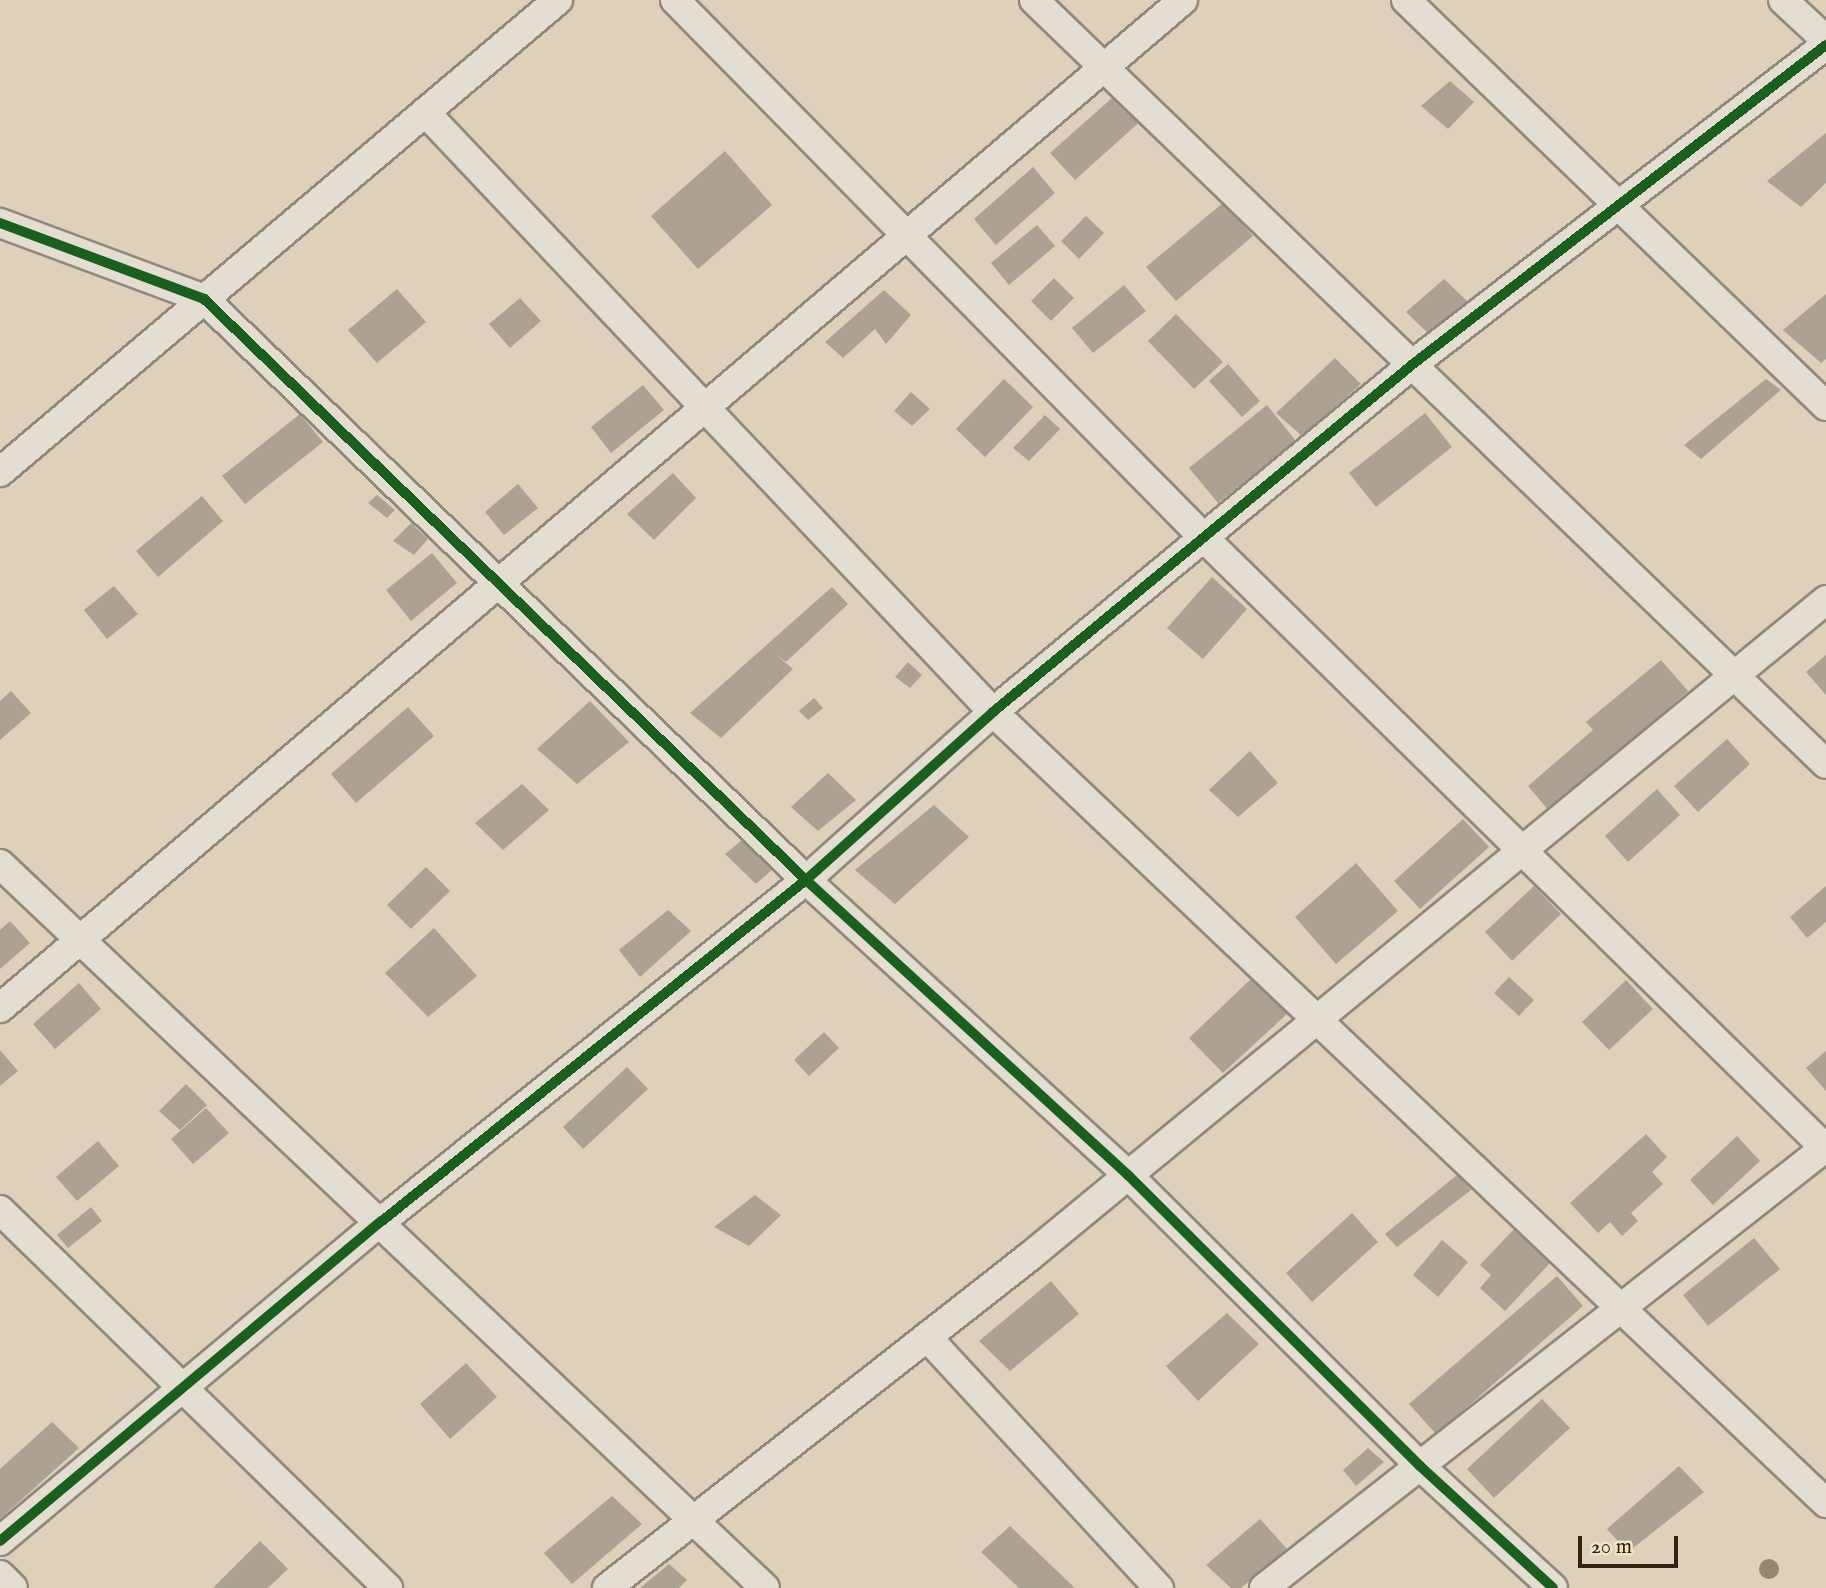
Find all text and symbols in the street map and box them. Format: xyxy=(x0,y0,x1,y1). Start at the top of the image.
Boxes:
scale bar xyxy=(1581,1522,1681,1566)
text: 20 m xyxy=(1591,1534,1632,1561)

